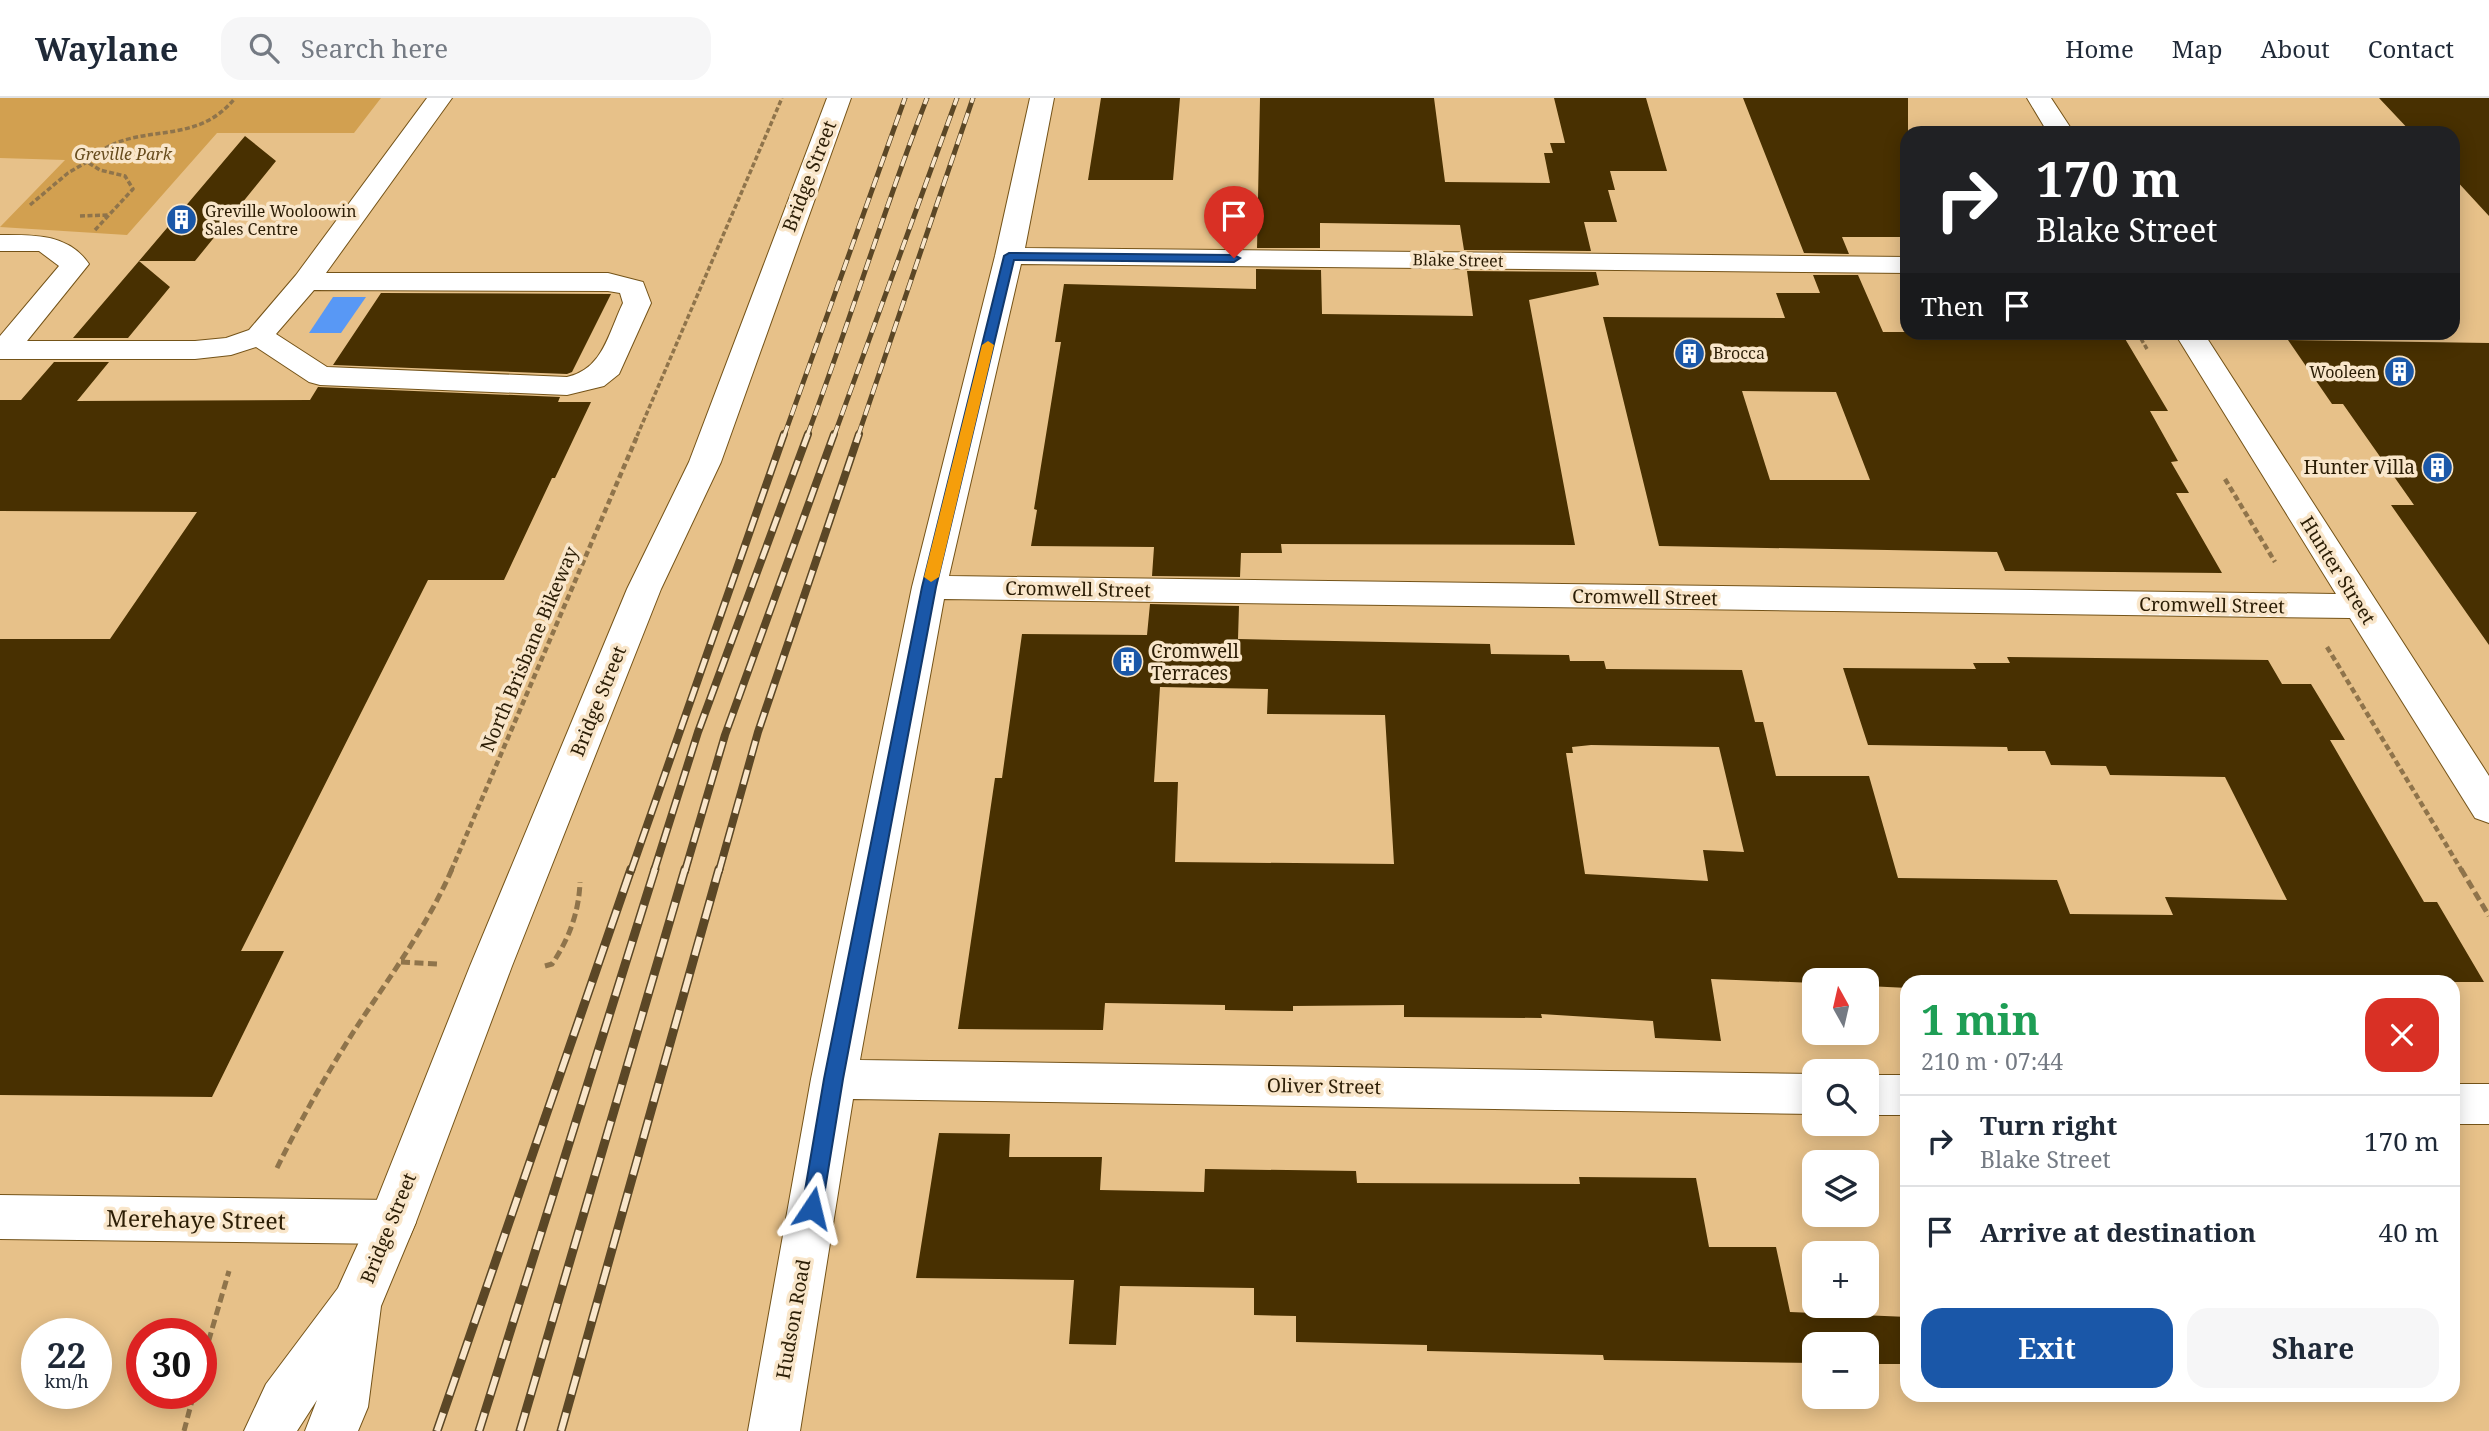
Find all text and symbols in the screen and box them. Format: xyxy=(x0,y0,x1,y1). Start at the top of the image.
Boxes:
search box xyxy=(221,17,711,80)
text: Waylane xyxy=(35,26,179,71)
icon: search xyxy=(245,29,283,67)
text: Search here xyxy=(301,30,448,66)
text: Home xyxy=(2065,32,2134,65)
text: Map xyxy=(2172,32,2223,65)
text: About xyxy=(2261,32,2330,65)
text: Contact xyxy=(2368,32,2454,65)
street label: Bridge Street xyxy=(776,116,842,235)
park label: Greville Park xyxy=(74,143,173,165)
text: 170 m xyxy=(2036,145,2180,211)
icon: right xyxy=(1921,154,2012,245)
pin xyxy=(1204,186,1264,258)
icon: arrive xyxy=(1215,197,1253,235)
place label: Greville Wooloowin Sales Centre xyxy=(205,200,356,240)
building icon: Greville Wooloowin Sales Centre xyxy=(165,203,199,237)
text: Blake Street xyxy=(2036,208,2218,251)
street label: Blake Street xyxy=(1412,248,1504,272)
icon: arrive xyxy=(1998,287,2036,325)
text: Then xyxy=(1921,288,1984,324)
building icon: Brocca xyxy=(1673,336,1707,370)
place label: Brocca xyxy=(1713,342,1765,364)
building icon: Wooleen xyxy=(2382,355,2416,389)
place label: Wooleen xyxy=(2309,361,2376,383)
building icon: Hunter Villa xyxy=(2421,450,2455,484)
place label: Hunter Villa xyxy=(2303,454,2415,480)
street label: Hunter Street xyxy=(2294,511,2382,629)
street label: North Brisbane Bikeway xyxy=(474,542,584,756)
street label: Cromwell Street xyxy=(1005,575,1151,603)
street label: Cromwell Street xyxy=(1572,583,1718,611)
street label: Cromwell Street xyxy=(2139,591,2285,619)
place label: Cromwell Terraces xyxy=(1151,638,1239,686)
street label: Bridge Street xyxy=(564,641,632,760)
building icon: Cromwell Terraces xyxy=(1111,645,1145,679)
north arrow xyxy=(1802,968,1880,1045)
map controls xyxy=(1802,968,1879,1409)
text: 1 min xyxy=(1921,990,2040,1047)
button: close xyxy=(2365,998,2439,1072)
text: 210 m · 07:44 xyxy=(1921,1045,2063,1077)
button: search xyxy=(1802,1059,1879,1136)
street label: Oliver Street xyxy=(1267,1072,1382,1100)
text: Turn right xyxy=(1980,1107,2117,1143)
icon: right xyxy=(1921,1122,1959,1160)
text: 170 m xyxy=(2364,1123,2439,1159)
text: Blake Street xyxy=(1980,1143,2111,1175)
button: layers xyxy=(1802,1150,1879,1227)
street label: Bridge Street xyxy=(354,1168,422,1287)
position arrow xyxy=(775,1171,849,1245)
street label: Merehaye Street xyxy=(106,1201,286,1237)
icon: arrive xyxy=(1921,1213,1959,1251)
text: Arrive at destination xyxy=(1980,1214,2256,1250)
text: 40 m xyxy=(2379,1214,2439,1250)
button: + xyxy=(1802,1241,1879,1318)
street label: Hudson Road xyxy=(770,1257,816,1381)
button: Exit xyxy=(1921,1308,2173,1388)
button: Share xyxy=(2187,1308,2439,1388)
speed limit sign: 30 xyxy=(126,1318,217,1409)
text: 22 xyxy=(47,1331,86,1378)
button: − xyxy=(1802,1332,1879,1409)
text: km/h xyxy=(44,1369,89,1393)

